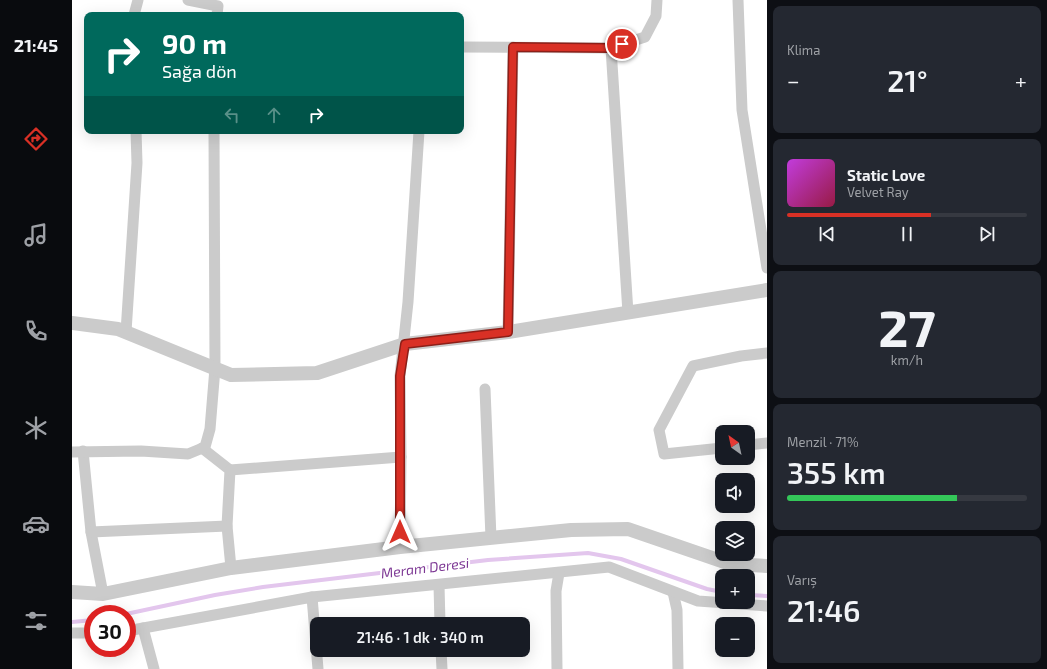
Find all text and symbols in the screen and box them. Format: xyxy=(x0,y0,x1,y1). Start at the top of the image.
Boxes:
text: 90 m xyxy=(162,26,227,60)
pin xyxy=(605,27,639,61)
icon: right xyxy=(96,28,148,80)
icon: arrive xyxy=(611,33,633,55)
text: 21:45 xyxy=(14,34,58,56)
text: Klima xyxy=(787,42,820,58)
text: Sağa dön xyxy=(162,60,237,82)
text: 21° xyxy=(887,62,928,98)
text: − xyxy=(787,67,800,93)
text: + xyxy=(1015,67,1027,93)
icon: left xyxy=(221,104,243,126)
icon: ahead xyxy=(263,104,285,126)
icon: right xyxy=(305,104,327,126)
icon: directions xyxy=(22,125,50,153)
text: Static Love xyxy=(847,166,925,184)
text: Velvet Ray xyxy=(847,184,909,200)
icon: music xyxy=(22,221,50,249)
icon: previous xyxy=(816,223,838,245)
icon: pause xyxy=(896,223,918,245)
icon: next xyxy=(976,223,998,245)
text: 27 xyxy=(878,295,936,357)
icon: phone xyxy=(22,317,50,345)
text: km/h xyxy=(891,352,923,368)
icon: climate xyxy=(22,414,50,442)
north arrow xyxy=(715,425,755,465)
map controls xyxy=(715,425,755,657)
text: Menzil · 71% xyxy=(787,434,859,450)
text: 355 km xyxy=(787,454,886,490)
button: sound xyxy=(715,473,755,513)
icon: car xyxy=(22,510,50,538)
position arrow xyxy=(379,511,421,553)
button: layers xyxy=(715,521,755,561)
water label: Meram Deresi xyxy=(380,554,471,581)
button: + xyxy=(715,569,755,609)
text: Varış xyxy=(787,572,817,588)
text: 21:46 xyxy=(787,592,860,628)
speed limit sign: 30 xyxy=(84,605,136,657)
icon: filters xyxy=(22,607,50,635)
button: − xyxy=(715,617,755,657)
text: 21:46 · 1 dk · 340 m xyxy=(356,628,484,646)

